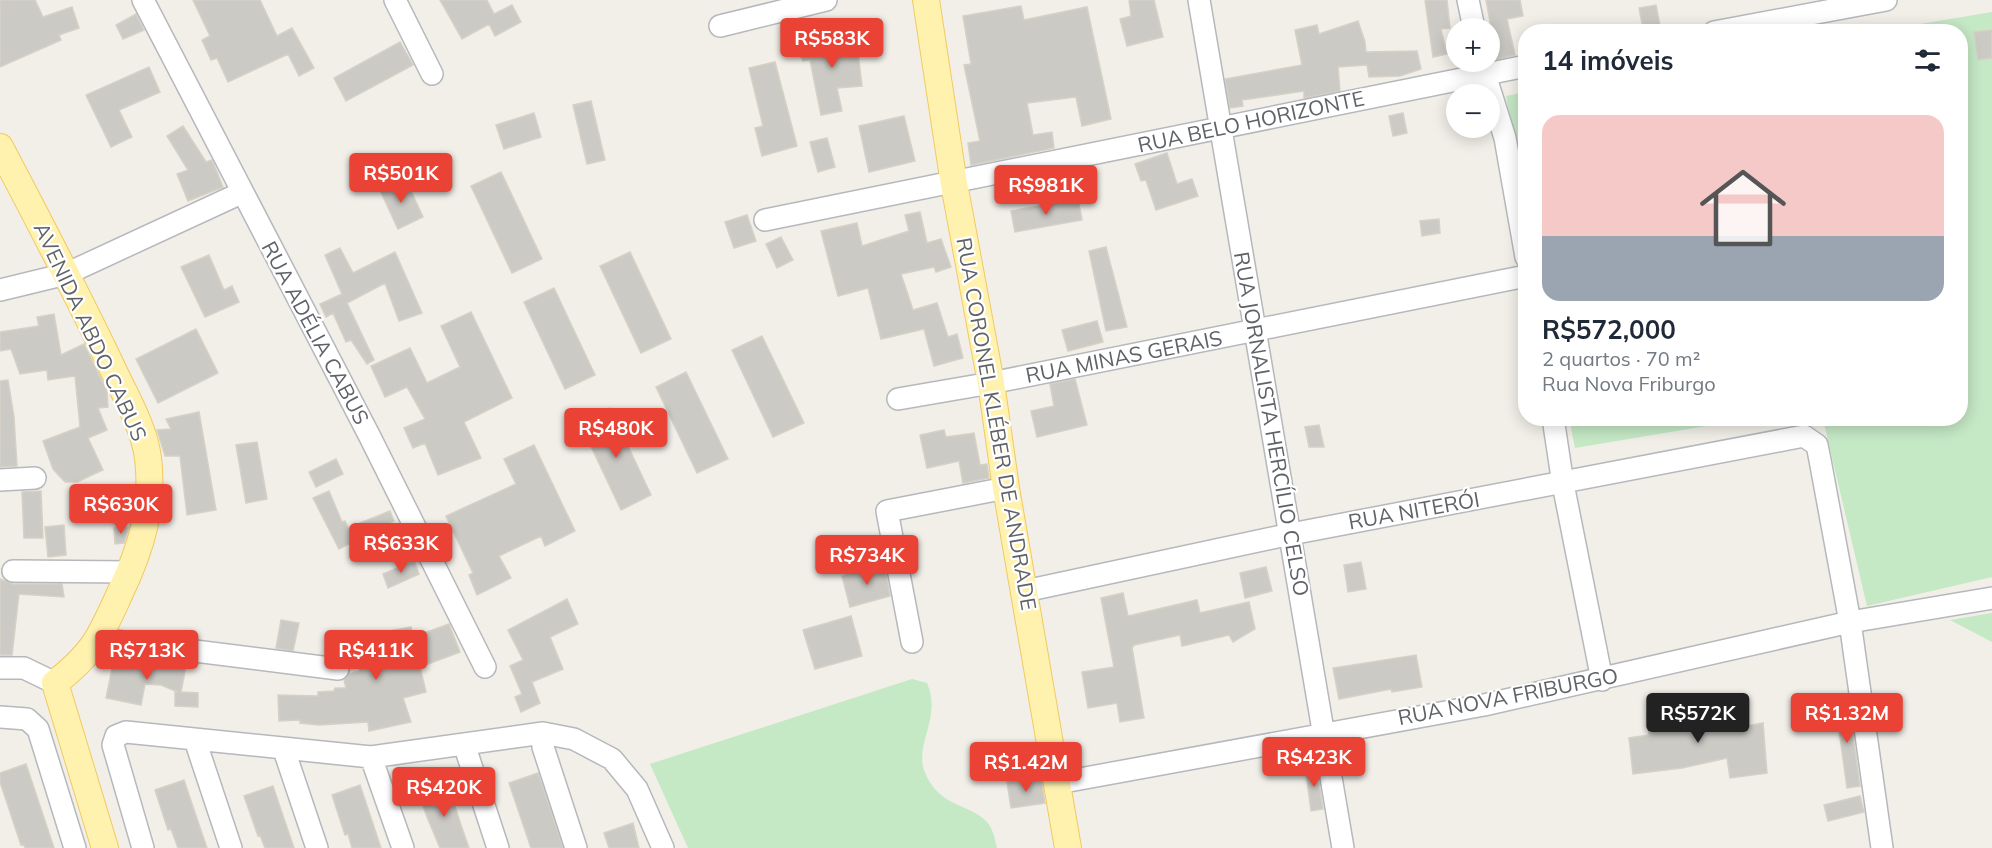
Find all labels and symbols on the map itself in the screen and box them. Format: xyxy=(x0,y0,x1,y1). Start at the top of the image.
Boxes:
pin: R$583K xyxy=(783,18,881,69)
street label: RUA BELO HORIZONTE xyxy=(1135,84,1367,158)
pin: R$501K xyxy=(352,153,450,204)
pin: R$981K xyxy=(997,165,1095,216)
street label: AVENIDA ABDO CABUS xyxy=(29,218,153,445)
street label: RUA CORONEL KLÉBER DE ANDRADE xyxy=(951,235,1043,612)
street label: RUA ADÉLIA CABUS xyxy=(257,236,375,429)
street label: RUA JORNALISTA HERCÍLIO CELSO xyxy=(1229,250,1315,598)
street label: RUA MINAS GERAIS xyxy=(1023,324,1224,388)
pin: R$480K xyxy=(567,408,665,459)
pin: R$630K xyxy=(72,484,170,535)
street label: RUA NITERÓI xyxy=(1346,486,1482,534)
pin: R$633K xyxy=(352,523,450,574)
pin: R$734K xyxy=(818,535,916,586)
pin: R$713K xyxy=(98,630,196,681)
pin: R$411K xyxy=(327,630,425,681)
street label: RUA NOVA FRIBURGO xyxy=(1395,662,1620,730)
pin: R$572K xyxy=(1649,693,1747,744)
pin: R$1.32M xyxy=(1792,693,1902,744)
pin: R$423K xyxy=(1265,737,1363,788)
pin: R$1.42M xyxy=(971,742,1081,793)
pin: R$420K xyxy=(395,767,493,818)

